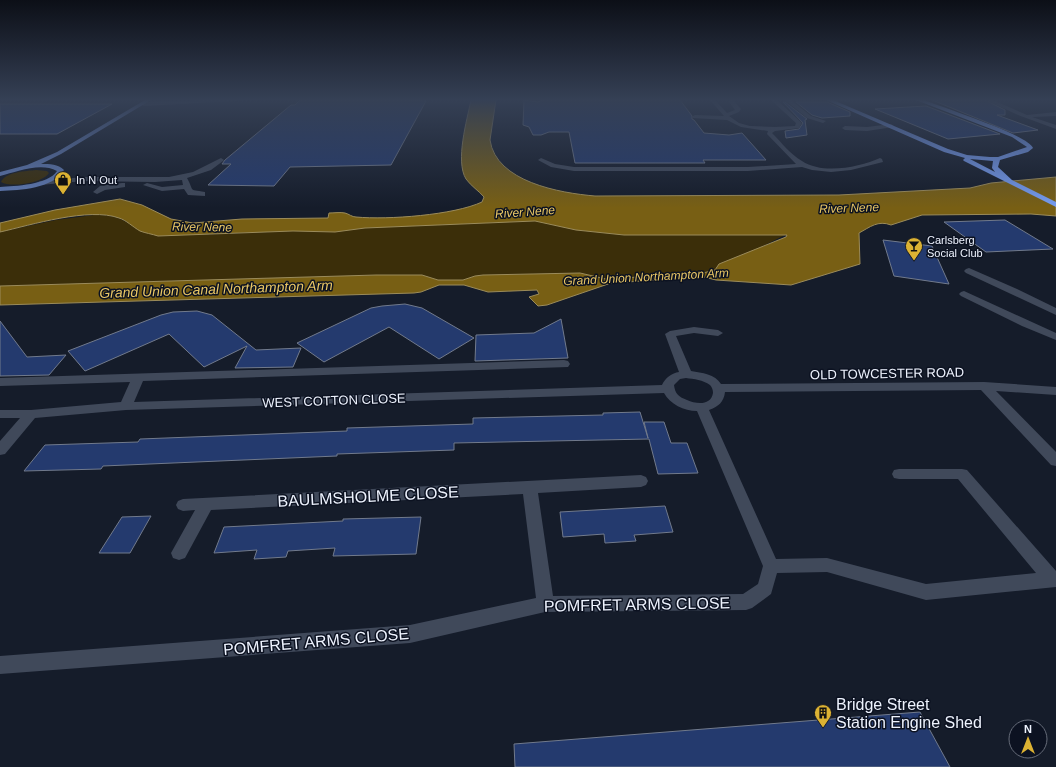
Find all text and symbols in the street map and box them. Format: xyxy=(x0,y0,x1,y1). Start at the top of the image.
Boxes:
shop icon: In N Out xyxy=(53,170,73,195)
place label: In N Out xyxy=(76,174,117,186)
water label: River Nene xyxy=(819,200,880,216)
water label: River Nene xyxy=(495,203,556,221)
water label: River Nene xyxy=(172,219,232,235)
place label: Carlsberg Social Club xyxy=(927,234,983,259)
bar icon: Carlsberg Social Club xyxy=(904,236,924,261)
water label: Grand Union Northampton Arm xyxy=(563,266,729,288)
water label: Grand Union Canal Northampton Arm xyxy=(99,277,333,301)
street label: OLD TOWCESTER ROAD xyxy=(810,365,964,382)
street label: WEST COTTON CLOSE xyxy=(262,390,406,410)
street label: BAULMSHOLME CLOSE xyxy=(277,483,459,510)
street label: POMFRET ARMS CLOSE xyxy=(544,594,730,615)
street label: POMFRET ARMS CLOSE xyxy=(222,625,410,658)
place label: Bridge Street Station Engine Shed xyxy=(836,696,982,731)
building icon: Bridge Street Station Engine Shed xyxy=(813,703,833,728)
north arrow xyxy=(1008,719,1048,759)
text: N xyxy=(1024,723,1032,735)

